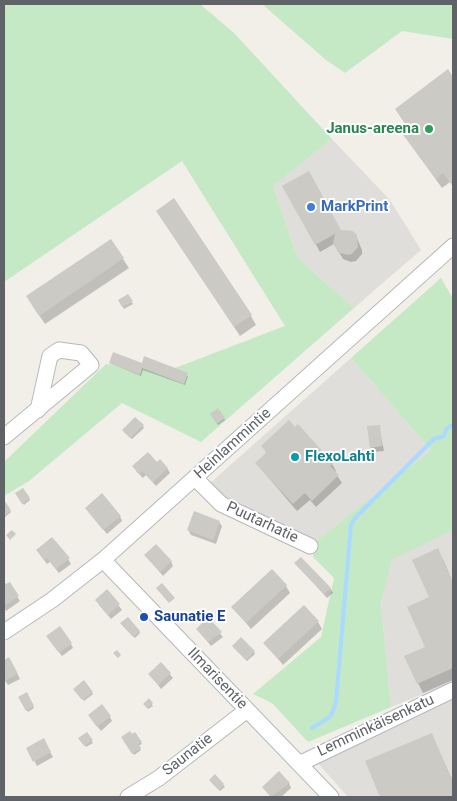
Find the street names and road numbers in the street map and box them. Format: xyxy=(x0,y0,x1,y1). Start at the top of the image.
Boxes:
street label: Heinlammintie xyxy=(191,405,275,483)
street label: Puutarhatie xyxy=(223,499,301,547)
street label: Ilmarisentie xyxy=(183,645,251,713)
street label: Lemminkäisenkatu xyxy=(315,691,437,761)
street label: Saunatie xyxy=(159,730,217,780)

